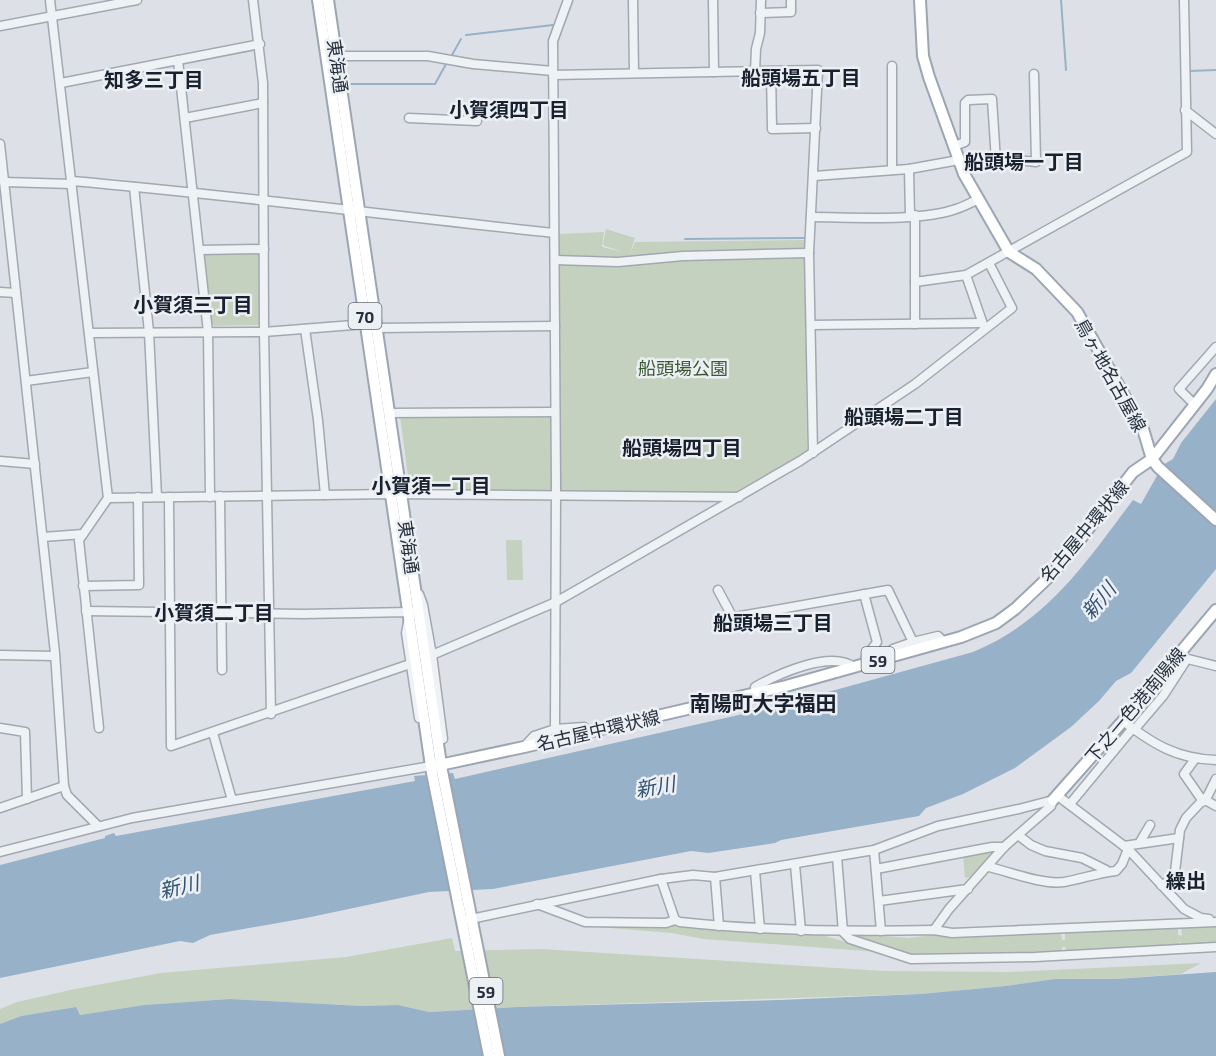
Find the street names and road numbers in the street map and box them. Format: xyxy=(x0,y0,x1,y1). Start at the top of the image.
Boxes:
street label: 東海通 xyxy=(323,38,353,94)
road number: 70 xyxy=(348,303,382,329)
street label: 鳥ヶ地名古屋線 xyxy=(1071,315,1151,435)
street label: 名古屋中環状線 xyxy=(1035,476,1133,586)
street label: 東海通 xyxy=(394,519,424,575)
street label: 下之一色港南陽線 xyxy=(1080,643,1190,767)
road number: 59 xyxy=(862,647,894,673)
street label: 名古屋中環状線 xyxy=(534,705,662,755)
road number: 59 xyxy=(470,978,502,1004)

